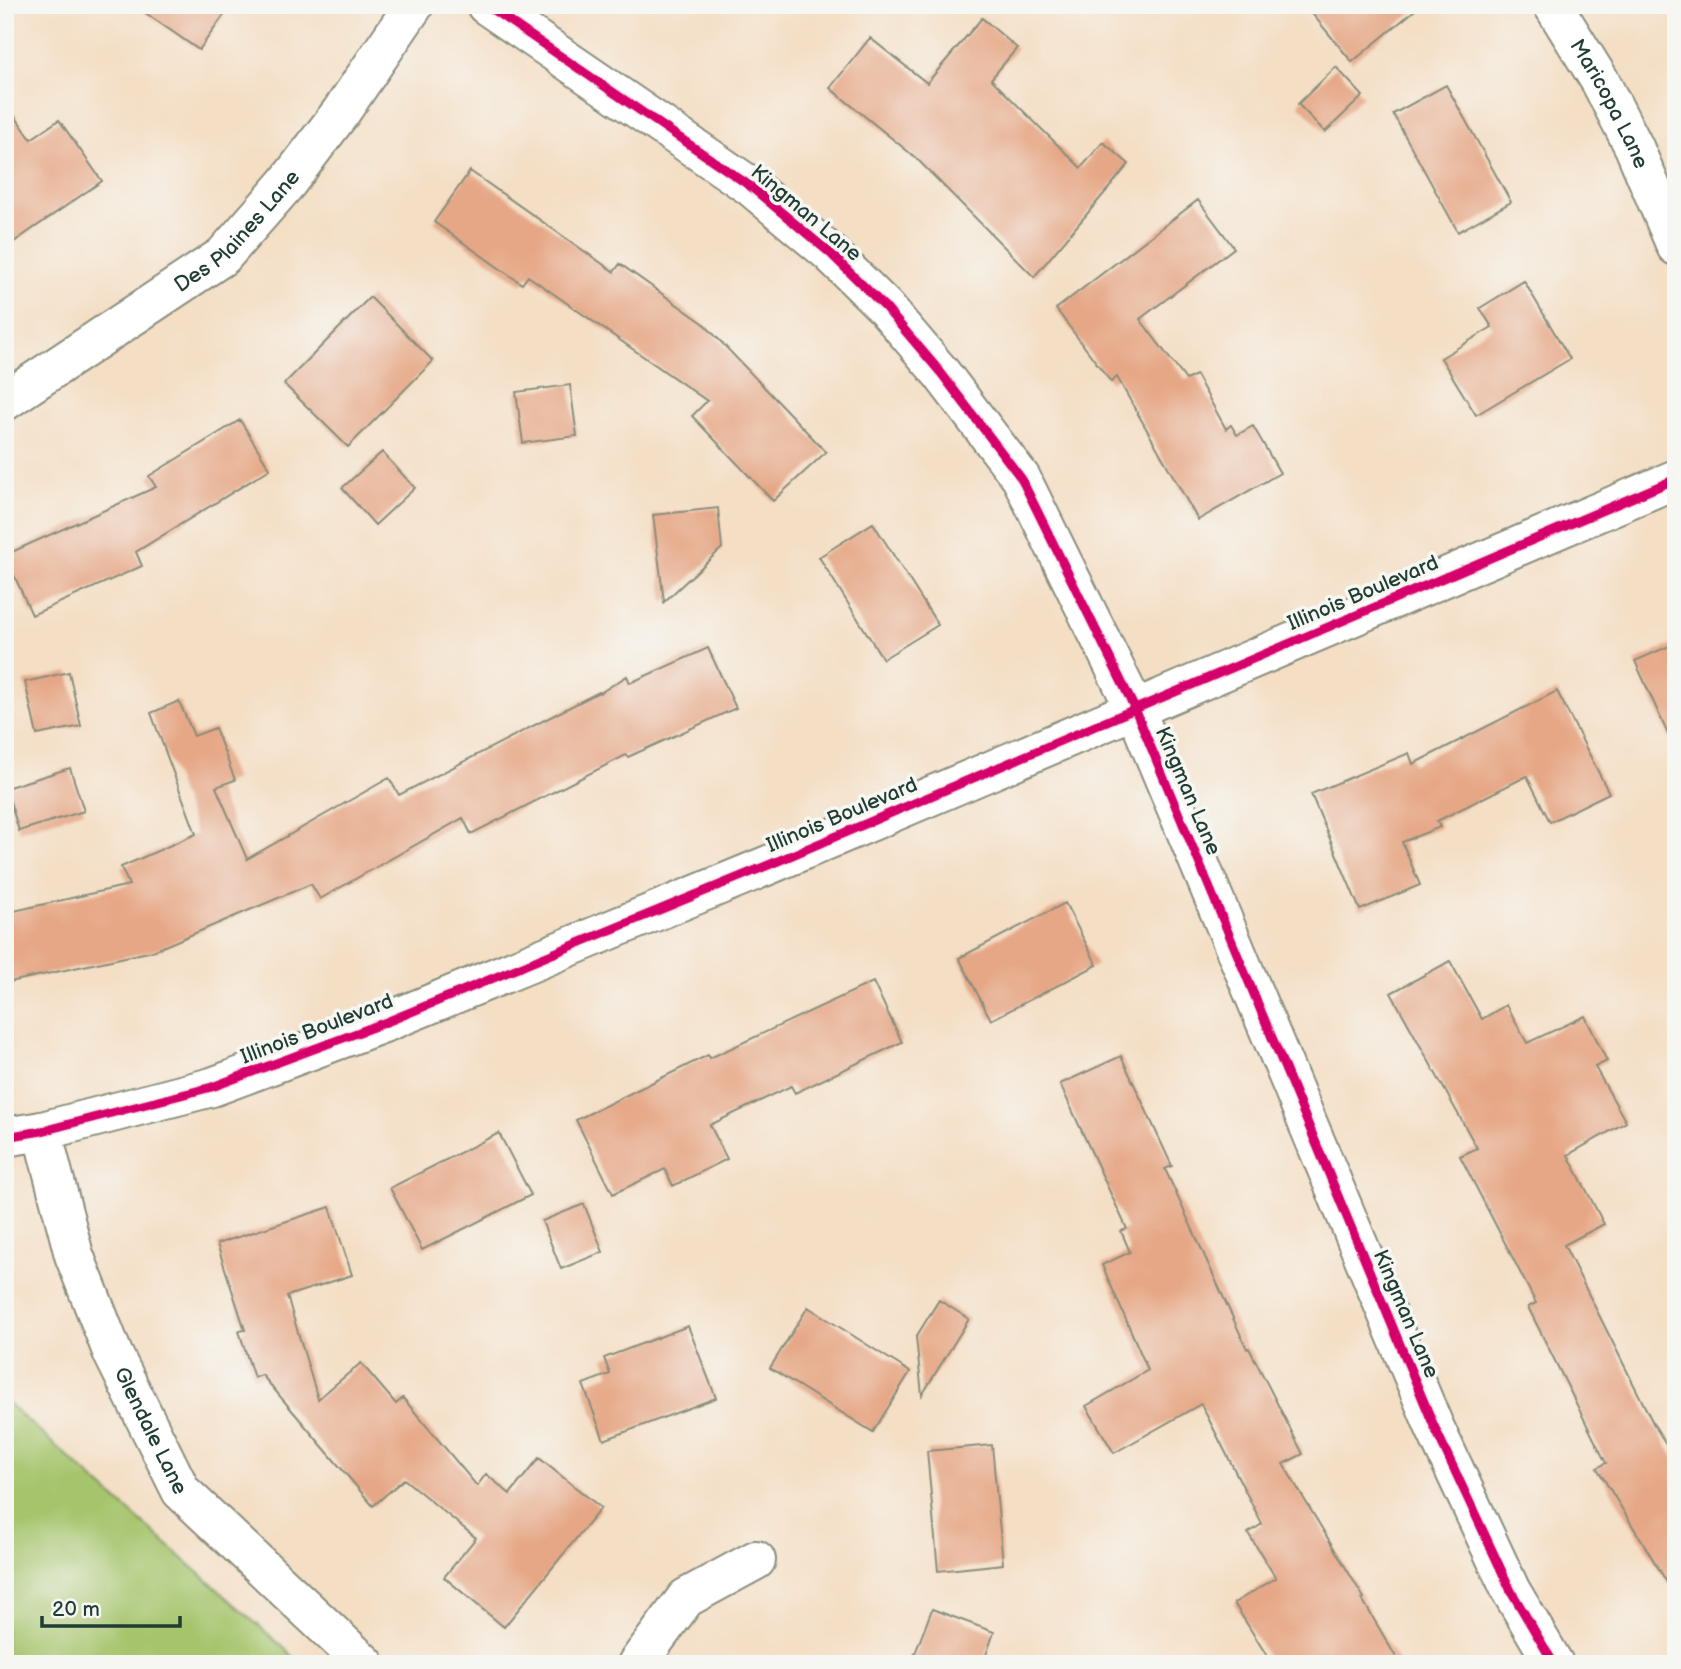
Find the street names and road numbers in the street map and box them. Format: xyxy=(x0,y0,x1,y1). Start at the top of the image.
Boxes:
street label: Maricopa Lane xyxy=(1565,35,1654,172)
street label: Kingman Lane xyxy=(746,159,866,267)
street label: Des Plaines Lane xyxy=(170,165,305,297)
street label: Illinois Boulevard xyxy=(1284,550,1442,636)
street label: Kingman Lane xyxy=(1150,723,1226,859)
street label: Illinois Boulevard xyxy=(763,772,921,858)
street label: Illinois Boulevard xyxy=(237,988,397,1070)
street label: Kingman Lane xyxy=(1368,1246,1444,1382)
street label: Glendale Lane xyxy=(109,1363,193,1498)

